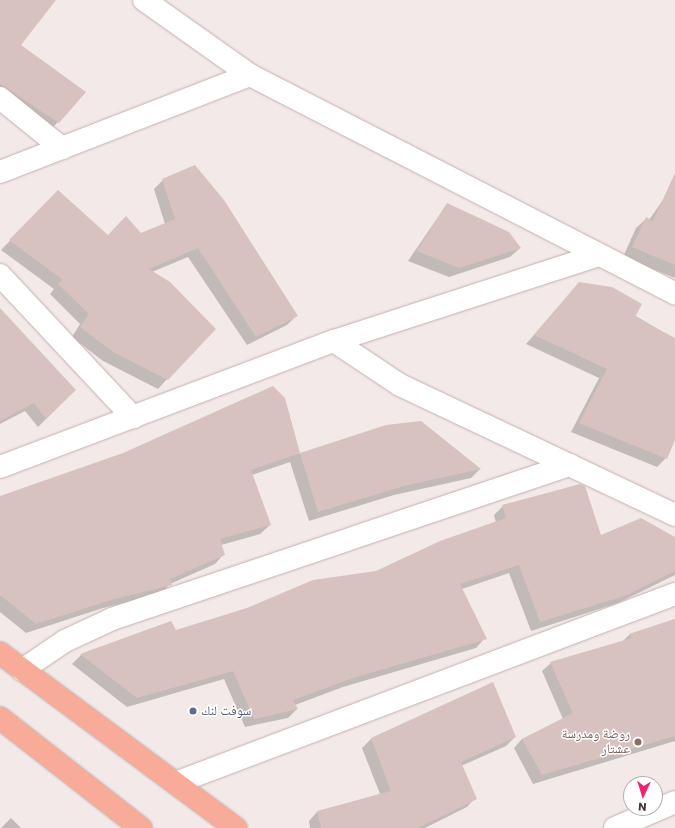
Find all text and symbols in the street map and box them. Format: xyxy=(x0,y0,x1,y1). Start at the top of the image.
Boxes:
place label: سوفت لنك xyxy=(201,703,251,719)
marker: سوفت لنك xyxy=(188,706,198,716)
place label: روضة ومدرسة عشتار xyxy=(562,727,630,758)
marker: روضة ومدرسة عشتار xyxy=(633,737,643,747)
north arrow xyxy=(623,776,663,816)
text: N xyxy=(638,799,647,815)

